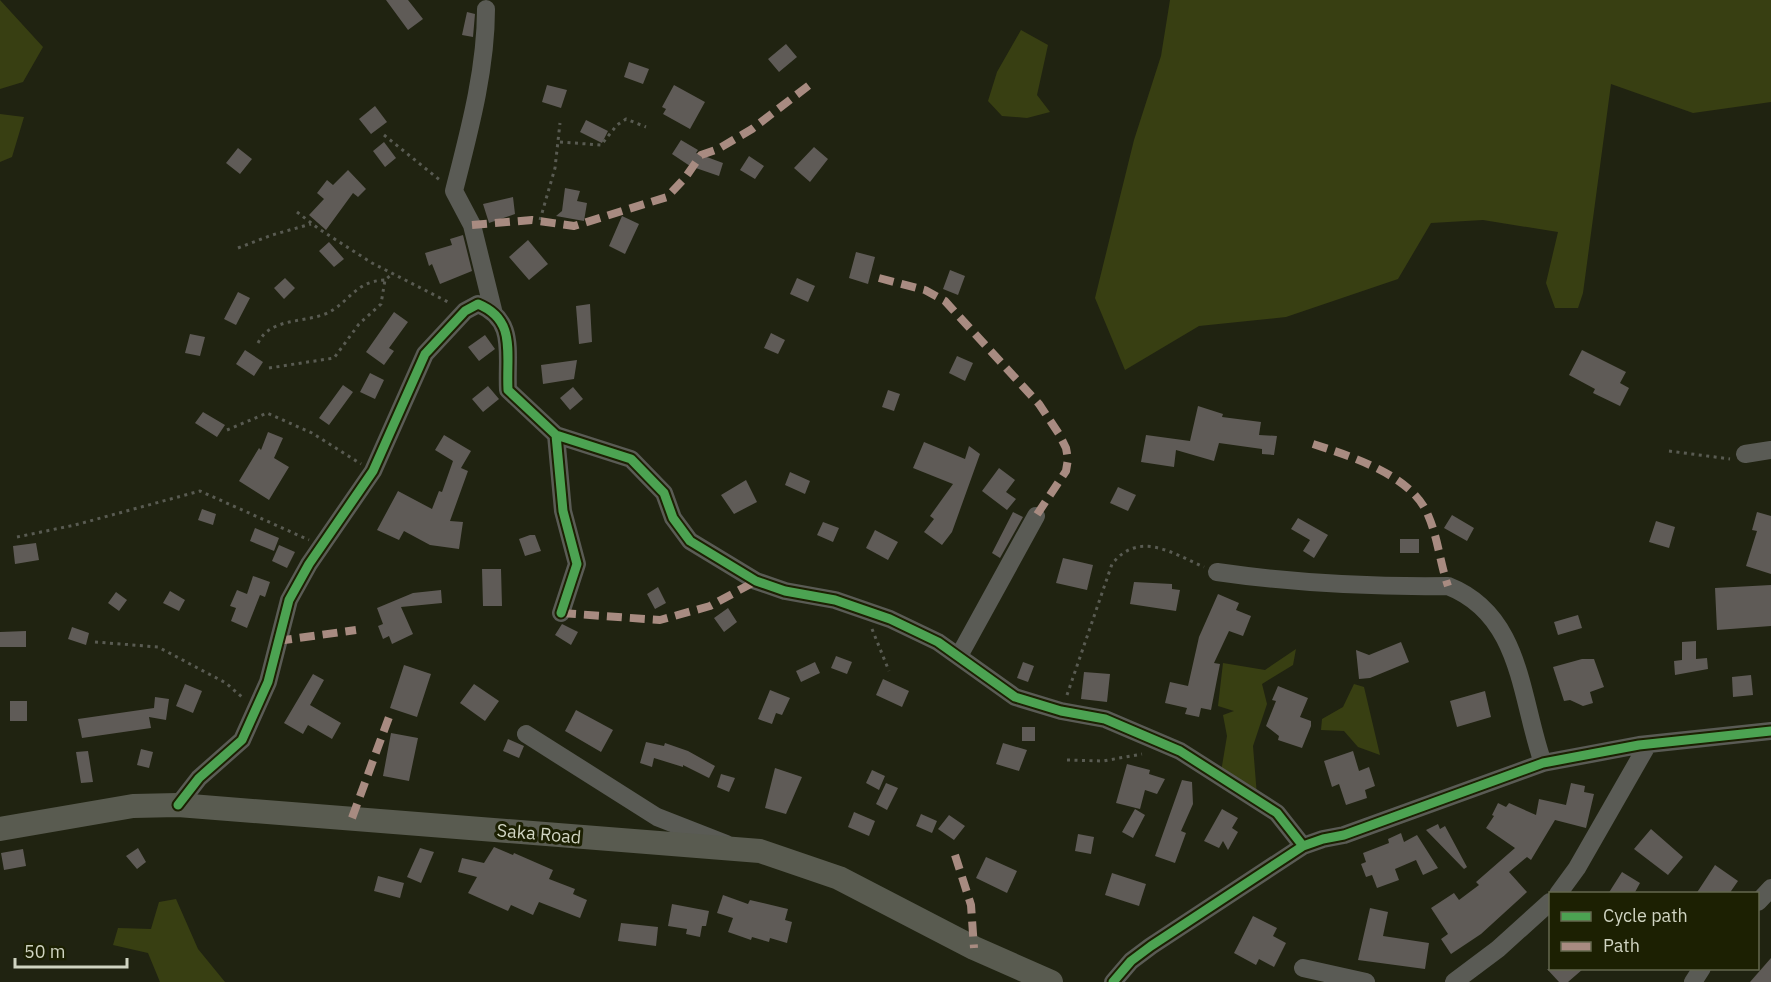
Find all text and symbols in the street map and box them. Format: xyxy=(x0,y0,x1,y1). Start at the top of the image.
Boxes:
street label: Saka Road xyxy=(496,818,582,849)
legend xyxy=(1549,892,1759,970)
text: Cycle path xyxy=(1603,904,1688,927)
scale bar xyxy=(15,931,128,969)
text: Path xyxy=(1603,934,1640,957)
text: 50 m xyxy=(24,940,66,963)

